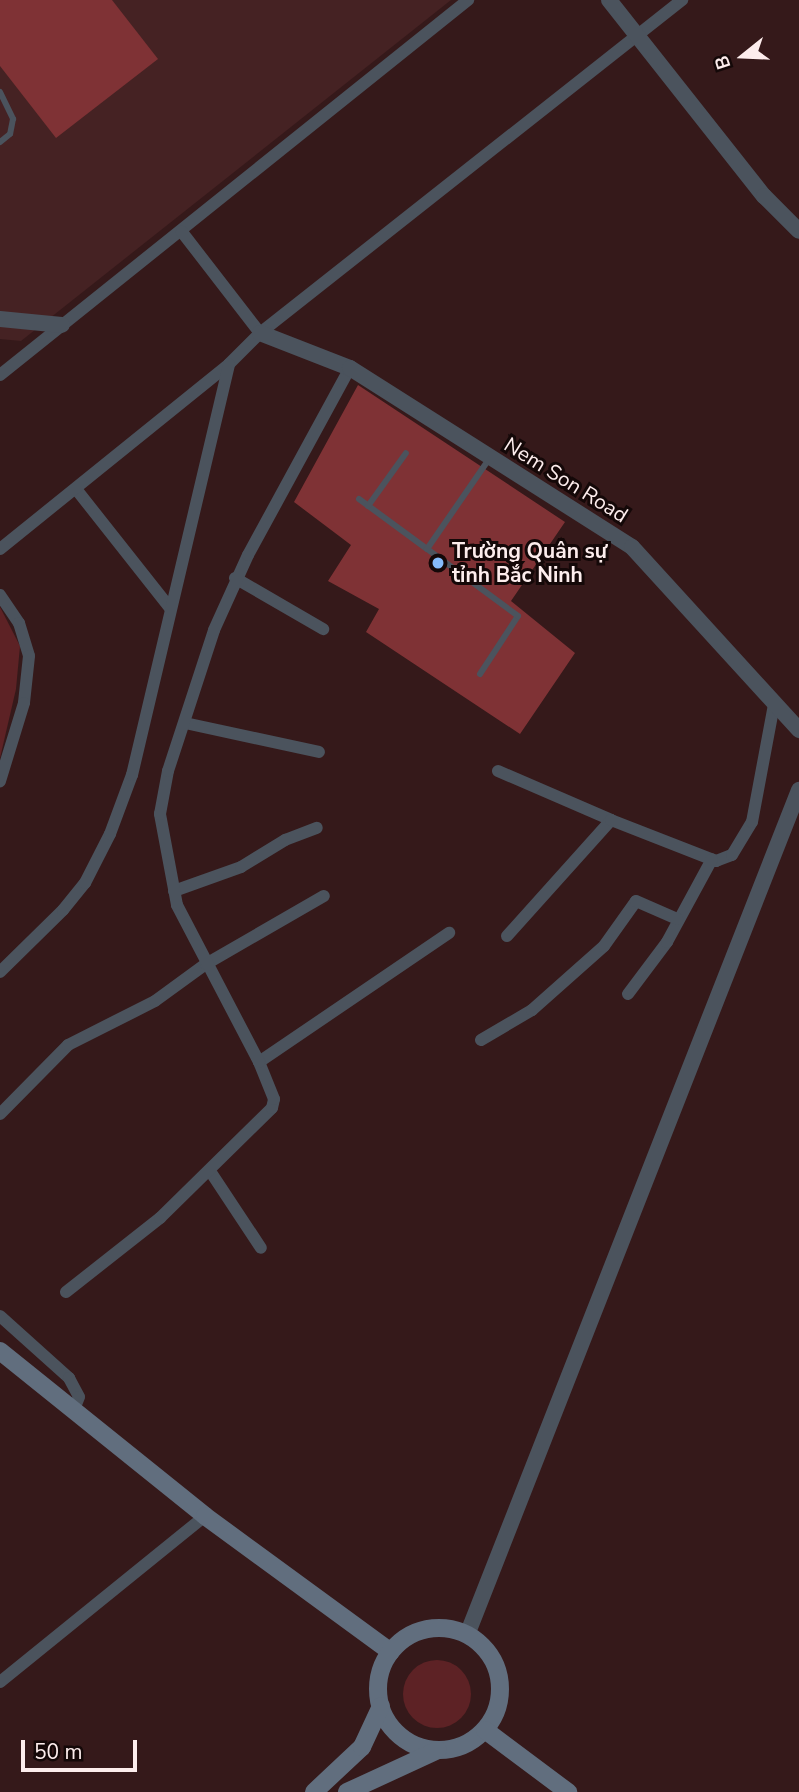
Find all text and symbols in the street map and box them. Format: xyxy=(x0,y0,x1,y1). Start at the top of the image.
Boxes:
north arrow xyxy=(708,21,778,91)
text: B xyxy=(709,52,737,73)
street label: Nem Son Road xyxy=(500,432,632,528)
place label: Trường Quân sự tỉnh Bắc Ninh xyxy=(452,538,607,588)
marker: Trường Quân sự tỉnh Bắc Ninh xyxy=(430,555,446,571)
scale bar xyxy=(24,1726,140,1770)
text: 50 m xyxy=(34,1738,83,1766)

